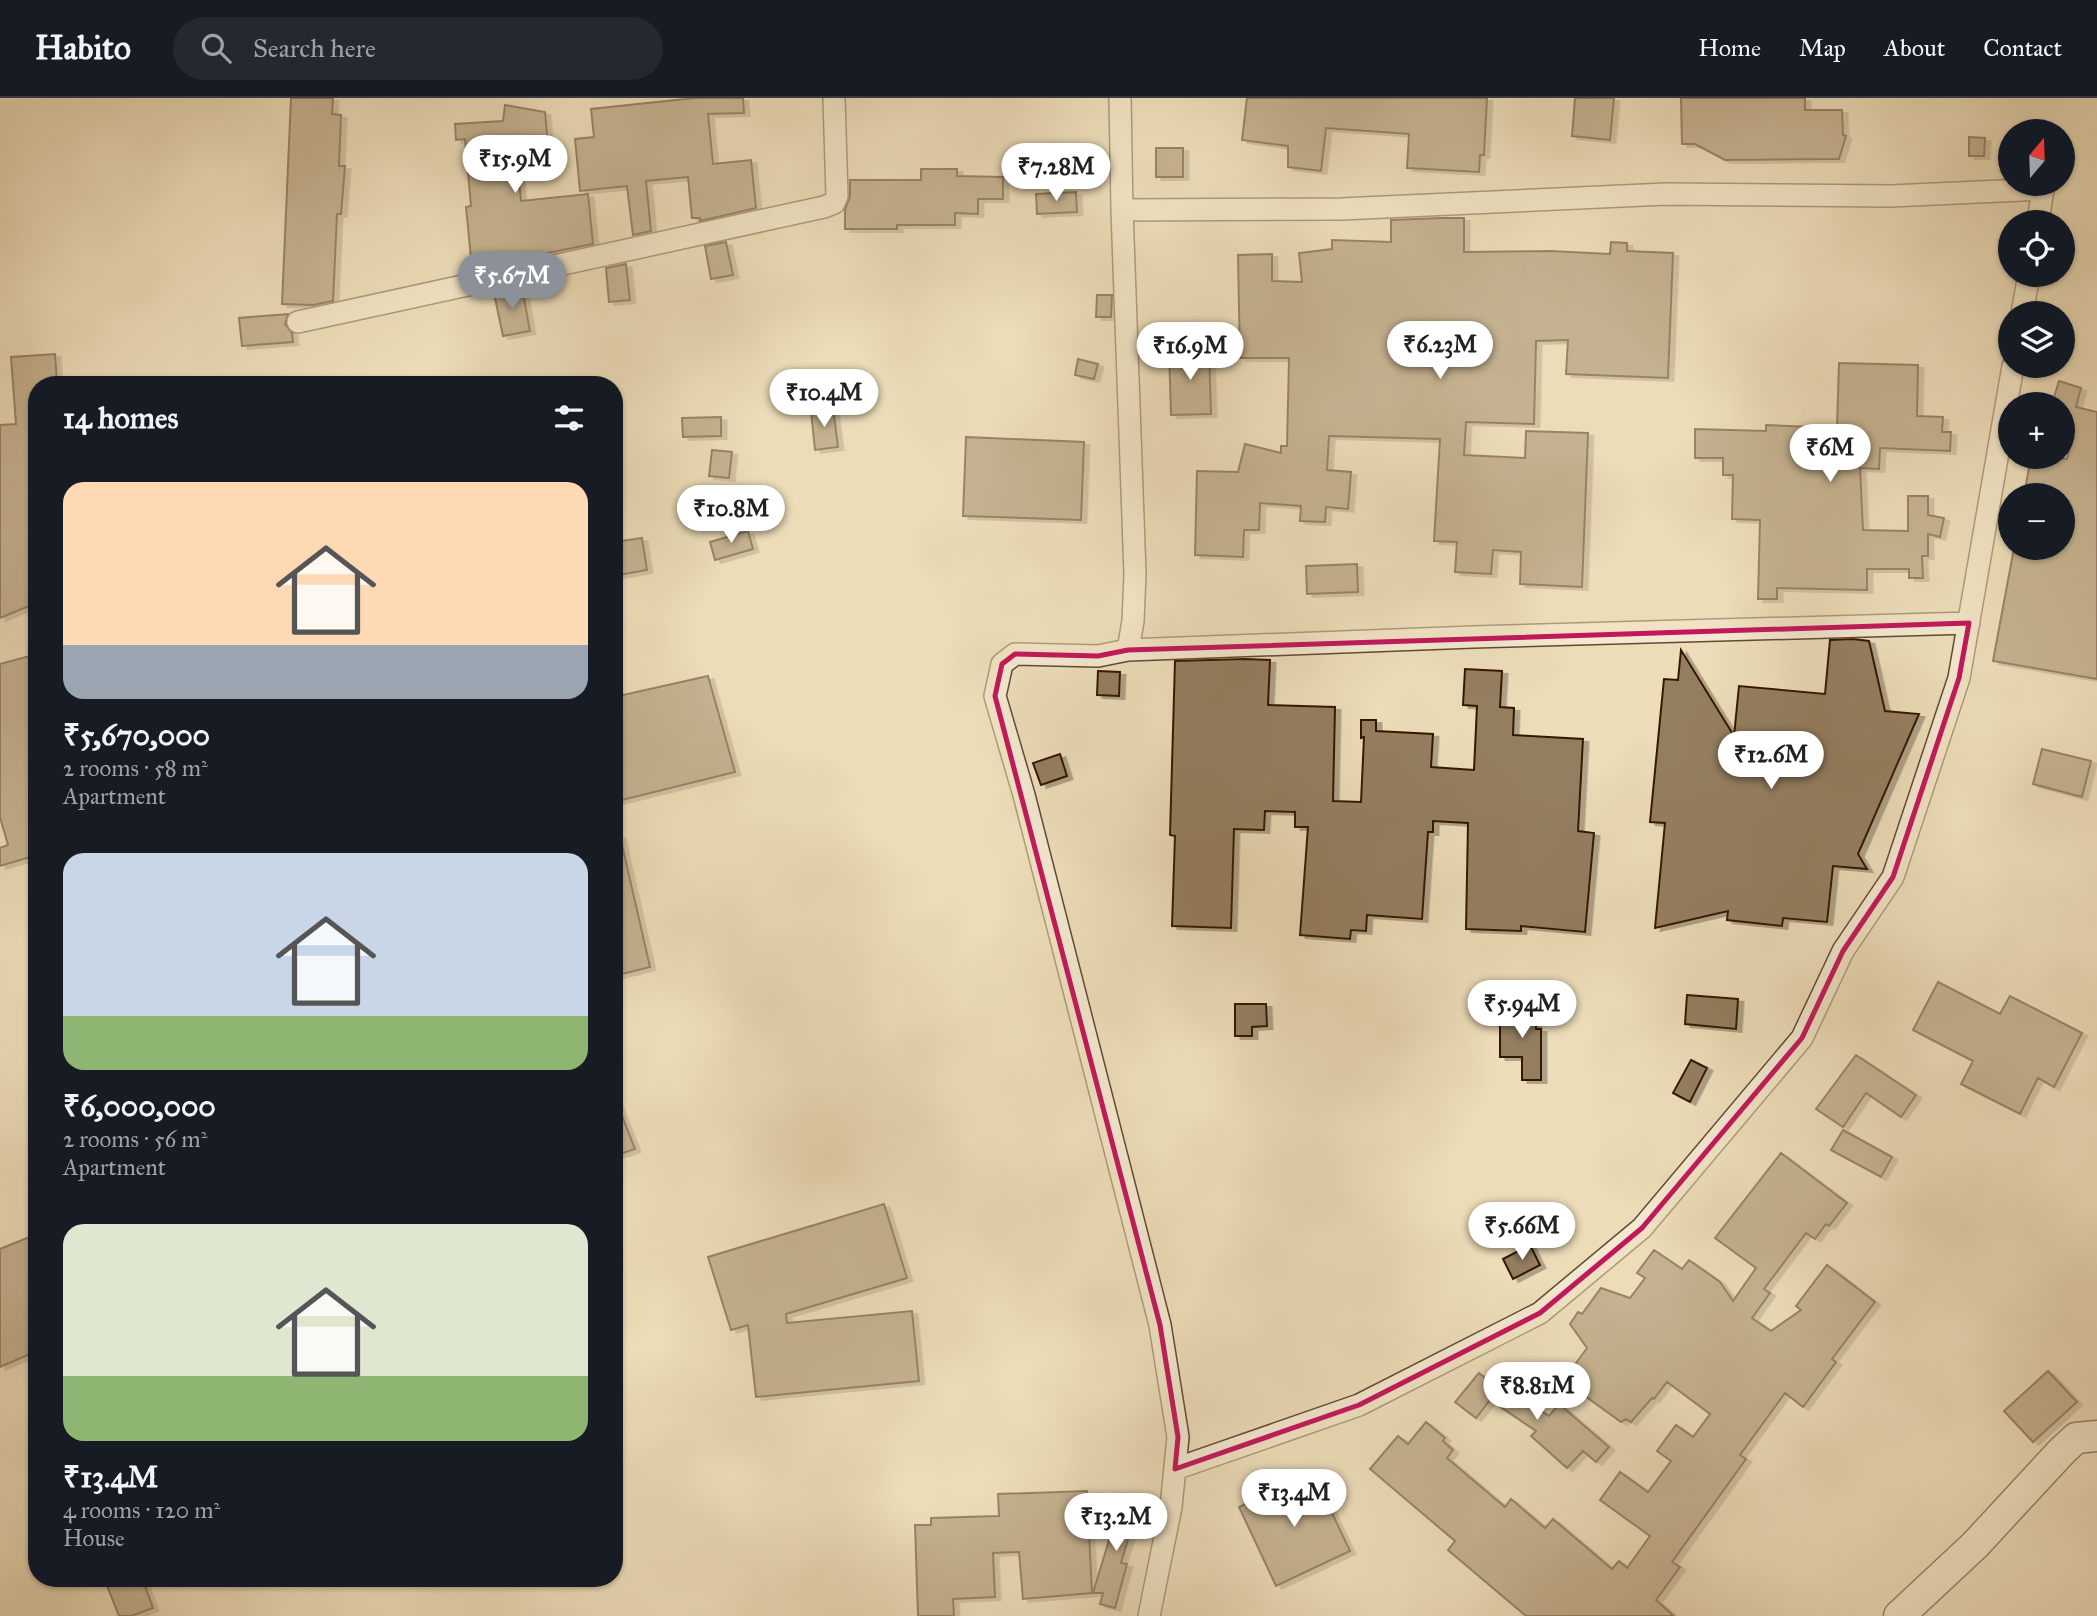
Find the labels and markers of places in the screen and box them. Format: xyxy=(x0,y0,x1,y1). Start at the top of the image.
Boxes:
pin: ₹15.9M xyxy=(458,136,572,195)
pin: ₹7.28M xyxy=(999,144,1113,203)
pin: ₹5.67M xyxy=(455,252,569,312)
pin: ₹16.9M xyxy=(1133,322,1247,382)
pin: ₹6.23M xyxy=(1383,322,1497,381)
pin: ₹10.4M xyxy=(767,370,881,429)
pin: ₹6M xyxy=(1796,424,1864,484)
pin: ₹10.8M xyxy=(674,486,788,545)
pin: ₹12.6M xyxy=(1714,732,1828,791)
pin: ₹5.94M xyxy=(1465,981,1579,1040)
pin: ₹5.66M xyxy=(1465,1202,1579,1262)
pin: ₹8.81M xyxy=(1480,1362,1594,1422)
pin: ₹13.4M xyxy=(1237,1470,1351,1529)
pin: ₹13.2M xyxy=(1059,1494,1173,1553)

